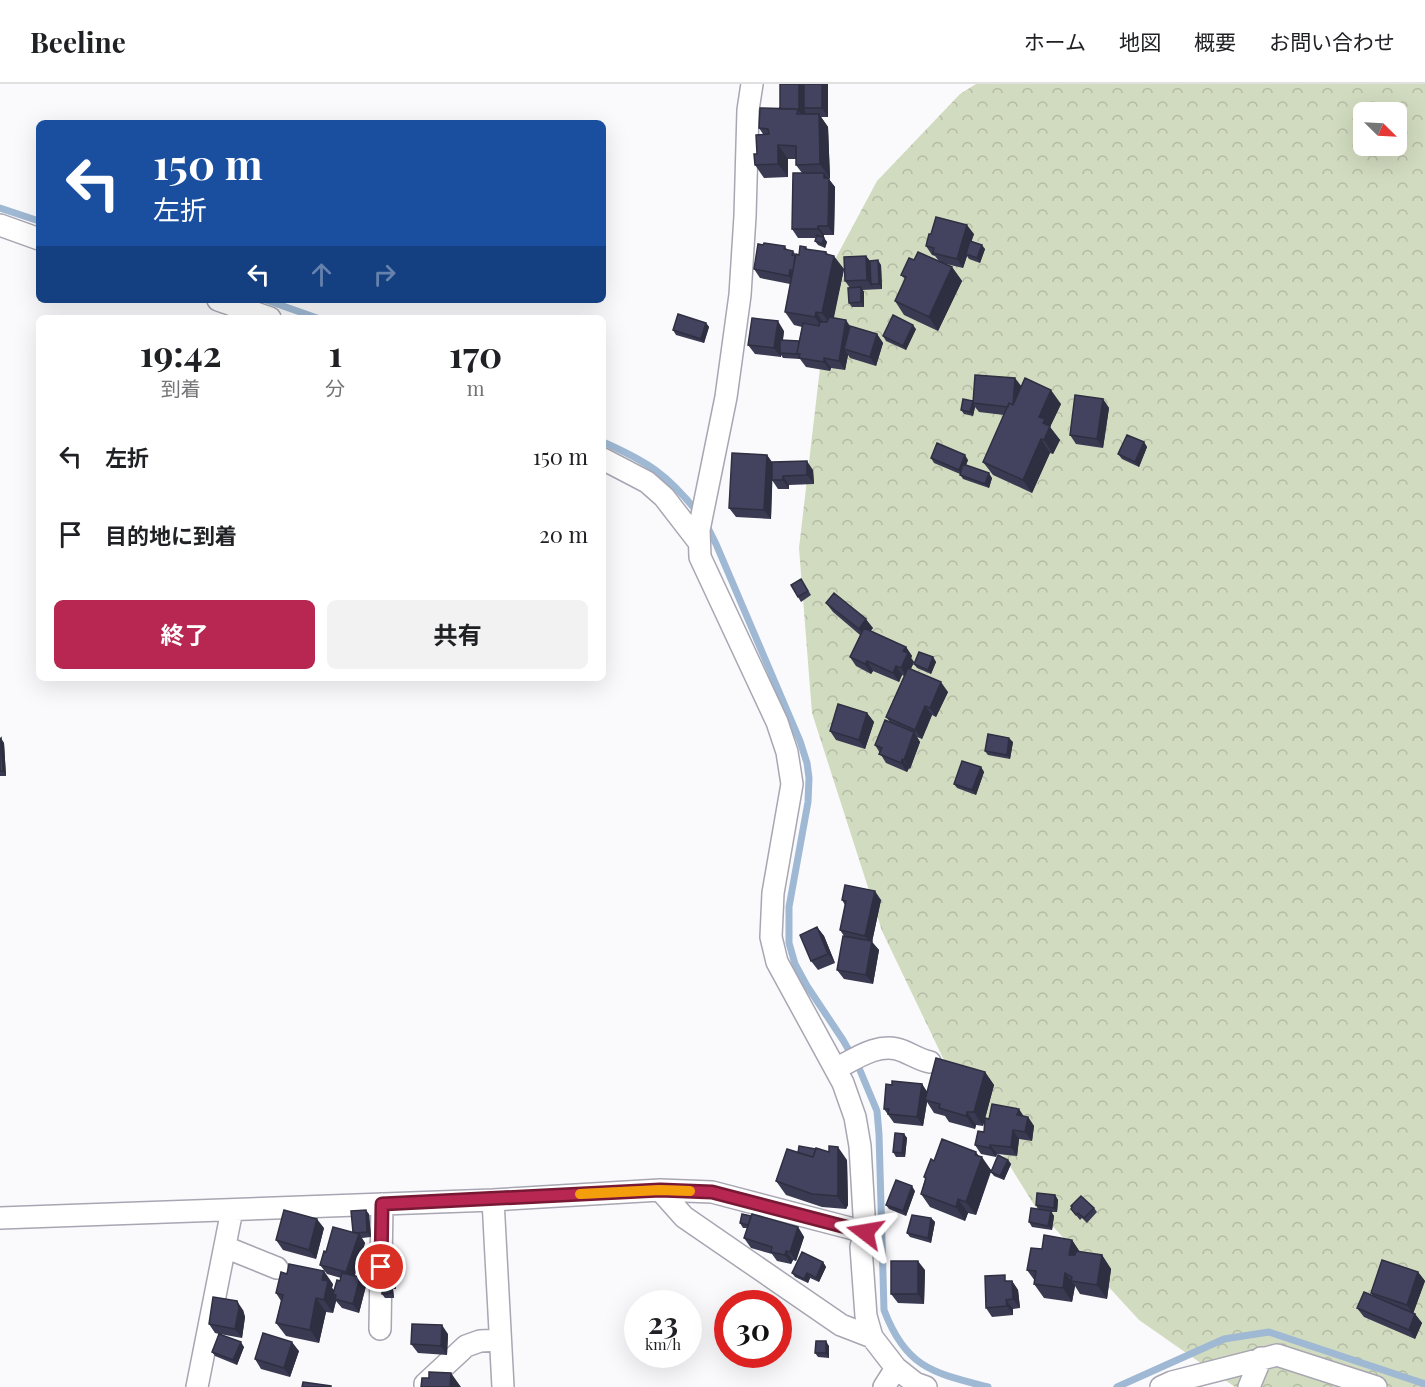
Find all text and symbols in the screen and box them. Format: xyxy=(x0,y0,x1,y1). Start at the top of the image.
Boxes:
text: Beeline xyxy=(30,23,126,60)
text: ホーム xyxy=(1024,27,1086,55)
text: 地図 xyxy=(1119,27,1161,55)
text: 概要 xyxy=(1194,27,1236,55)
text: お問い合わせ xyxy=(1269,27,1395,55)
north arrow xyxy=(1353,102,1407,156)
map controls xyxy=(1353,102,1407,156)
text: 150 m xyxy=(153,135,263,191)
icon: left xyxy=(54,144,132,222)
text: 左折 xyxy=(153,191,207,227)
icon: left xyxy=(242,258,275,291)
icon: ahead xyxy=(305,258,338,291)
icon: right xyxy=(368,258,401,291)
text: 19:42 xyxy=(140,328,222,376)
text: 1 xyxy=(328,328,342,376)
text: 170 xyxy=(449,329,502,377)
text: 到着 xyxy=(161,374,201,401)
text: 分 xyxy=(325,374,345,401)
text: m xyxy=(467,374,485,401)
icon: left xyxy=(54,440,87,473)
text: 150 m xyxy=(533,441,588,471)
text: 左折 xyxy=(105,442,149,472)
icon: arrive xyxy=(54,518,87,551)
text: 20 m xyxy=(539,519,588,549)
text: 目的地に到着 xyxy=(105,520,237,550)
button: 終了 xyxy=(54,600,315,669)
button: 共有 xyxy=(327,600,588,669)
position arrow xyxy=(833,1200,897,1264)
pin xyxy=(355,1241,406,1292)
icon: arrive xyxy=(364,1250,397,1283)
speed limit sign: 30 xyxy=(714,1290,792,1368)
text: 23 xyxy=(648,1302,678,1342)
text: km/h xyxy=(645,1334,681,1354)

